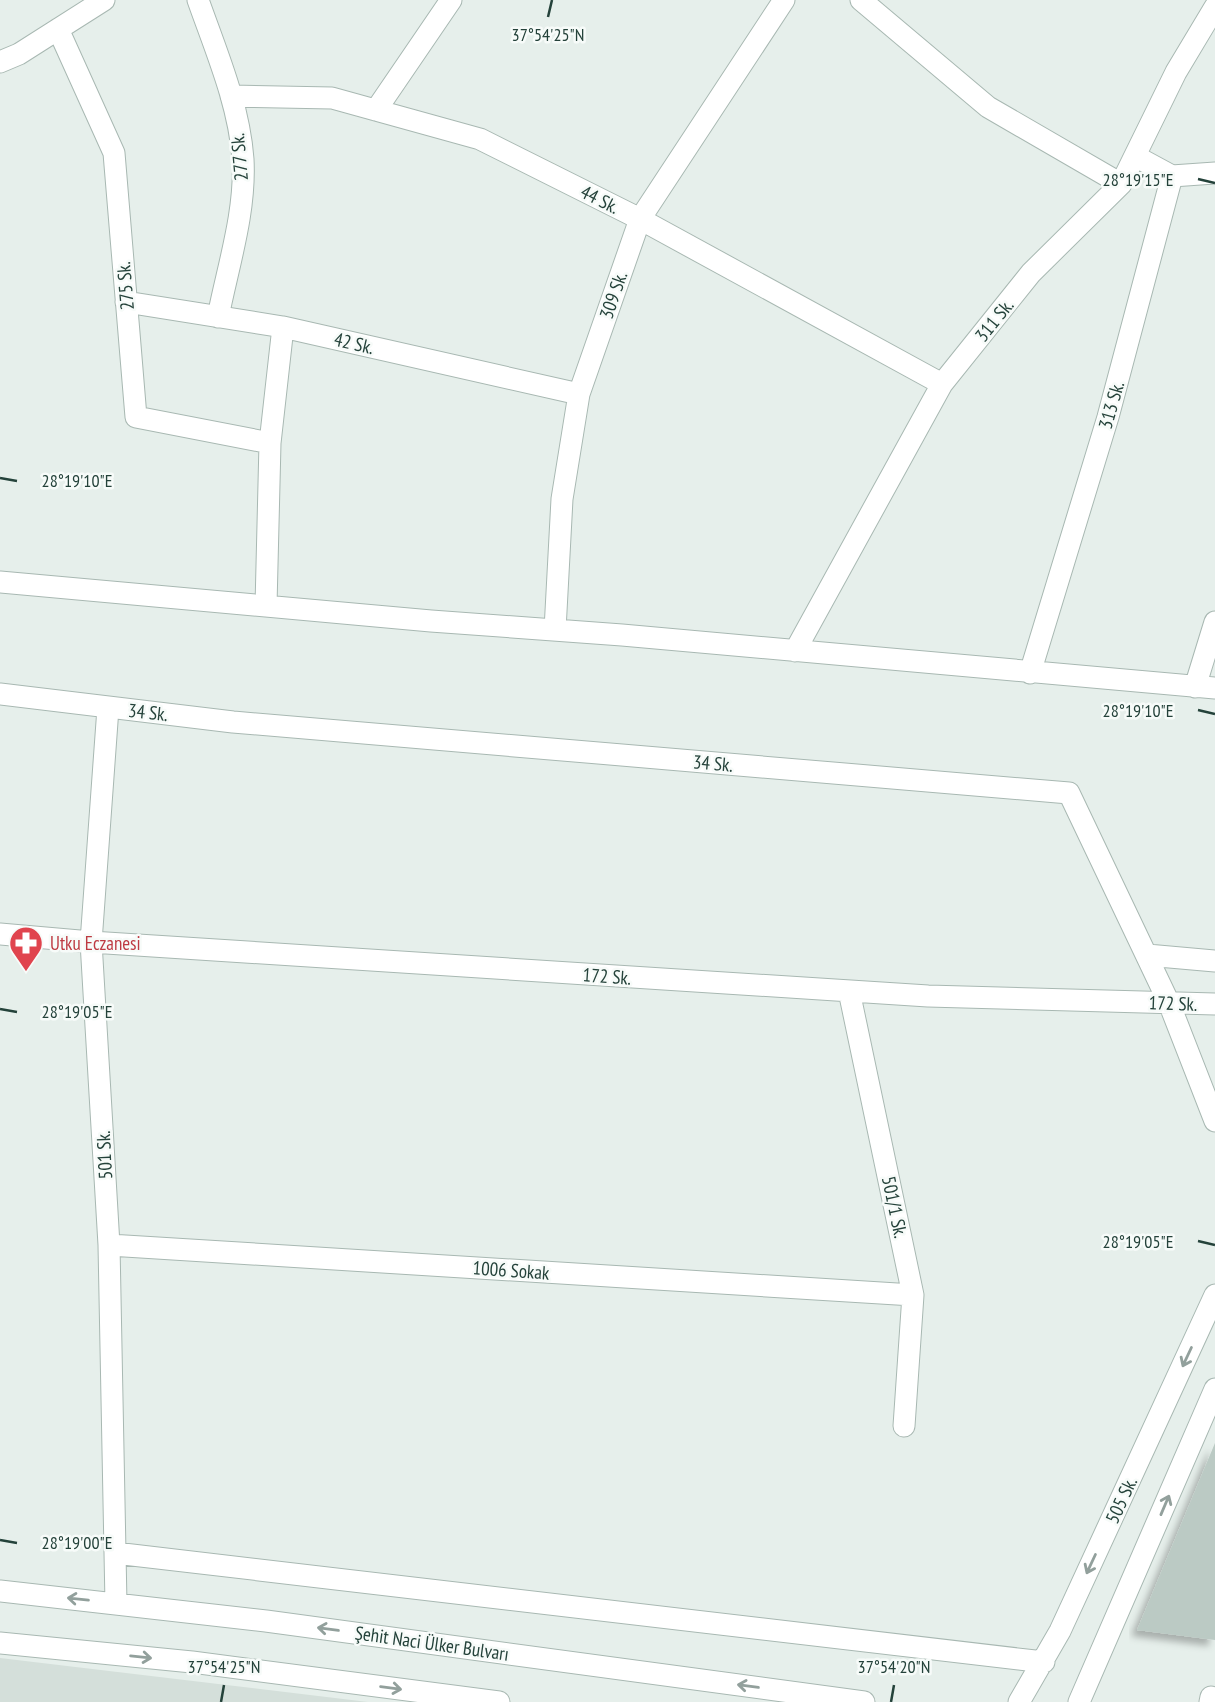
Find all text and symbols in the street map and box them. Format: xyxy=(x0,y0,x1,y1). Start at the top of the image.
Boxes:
text: 37°54'25"N xyxy=(512,23,584,46)
street label: 277 Sk. xyxy=(225,132,253,182)
text: 28°19'15"E xyxy=(1103,168,1173,191)
street label: 44 Sk. xyxy=(577,179,623,219)
street label: 275 Sk. xyxy=(111,261,139,311)
street label: 309 Sk. xyxy=(594,268,632,322)
street label: 311 Sk. xyxy=(969,294,1019,346)
street label: 42 Sk. xyxy=(332,327,376,359)
street label: 313 Sk. xyxy=(1093,378,1129,432)
text: 28°19'10"E xyxy=(42,469,112,492)
street label: 34 Sk. xyxy=(127,698,169,726)
text: 28°19'10"E xyxy=(1103,699,1173,722)
street label: 34 Sk. xyxy=(692,749,734,777)
pharmacy icon: Utku Eczanesi xyxy=(7,924,45,973)
place label: Utku Eczanesi xyxy=(50,931,141,955)
street label: 172 Sk. xyxy=(582,962,632,990)
street label: 172 Sk. xyxy=(1148,990,1198,1016)
text: 28°19'05"E xyxy=(42,1000,112,1023)
street label: 501 Sk. xyxy=(91,1130,117,1180)
street label: 501/1 Sk. xyxy=(877,1174,913,1240)
text: 28°19'05"E xyxy=(1103,1230,1173,1253)
street label: 1006 Sokak xyxy=(472,1255,551,1285)
one-way arrow xyxy=(1180,1346,1193,1367)
street label: 505 Sk. xyxy=(1100,1473,1142,1527)
one-way arrow xyxy=(1159,1495,1172,1516)
text: 28°19'00"E xyxy=(42,1531,112,1554)
one-way arrow xyxy=(1084,1553,1098,1574)
one-way arrow xyxy=(67,1593,90,1606)
street label: Şehit Naci Ülker Bulvarı xyxy=(354,1620,510,1666)
one-way arrow xyxy=(317,1622,340,1635)
one-way arrow xyxy=(129,1650,152,1663)
text: 37°54'25"N xyxy=(188,1655,260,1678)
text: 37°54'20"N xyxy=(858,1655,930,1678)
one-way arrow xyxy=(737,1680,759,1693)
one-way arrow xyxy=(379,1681,402,1694)

